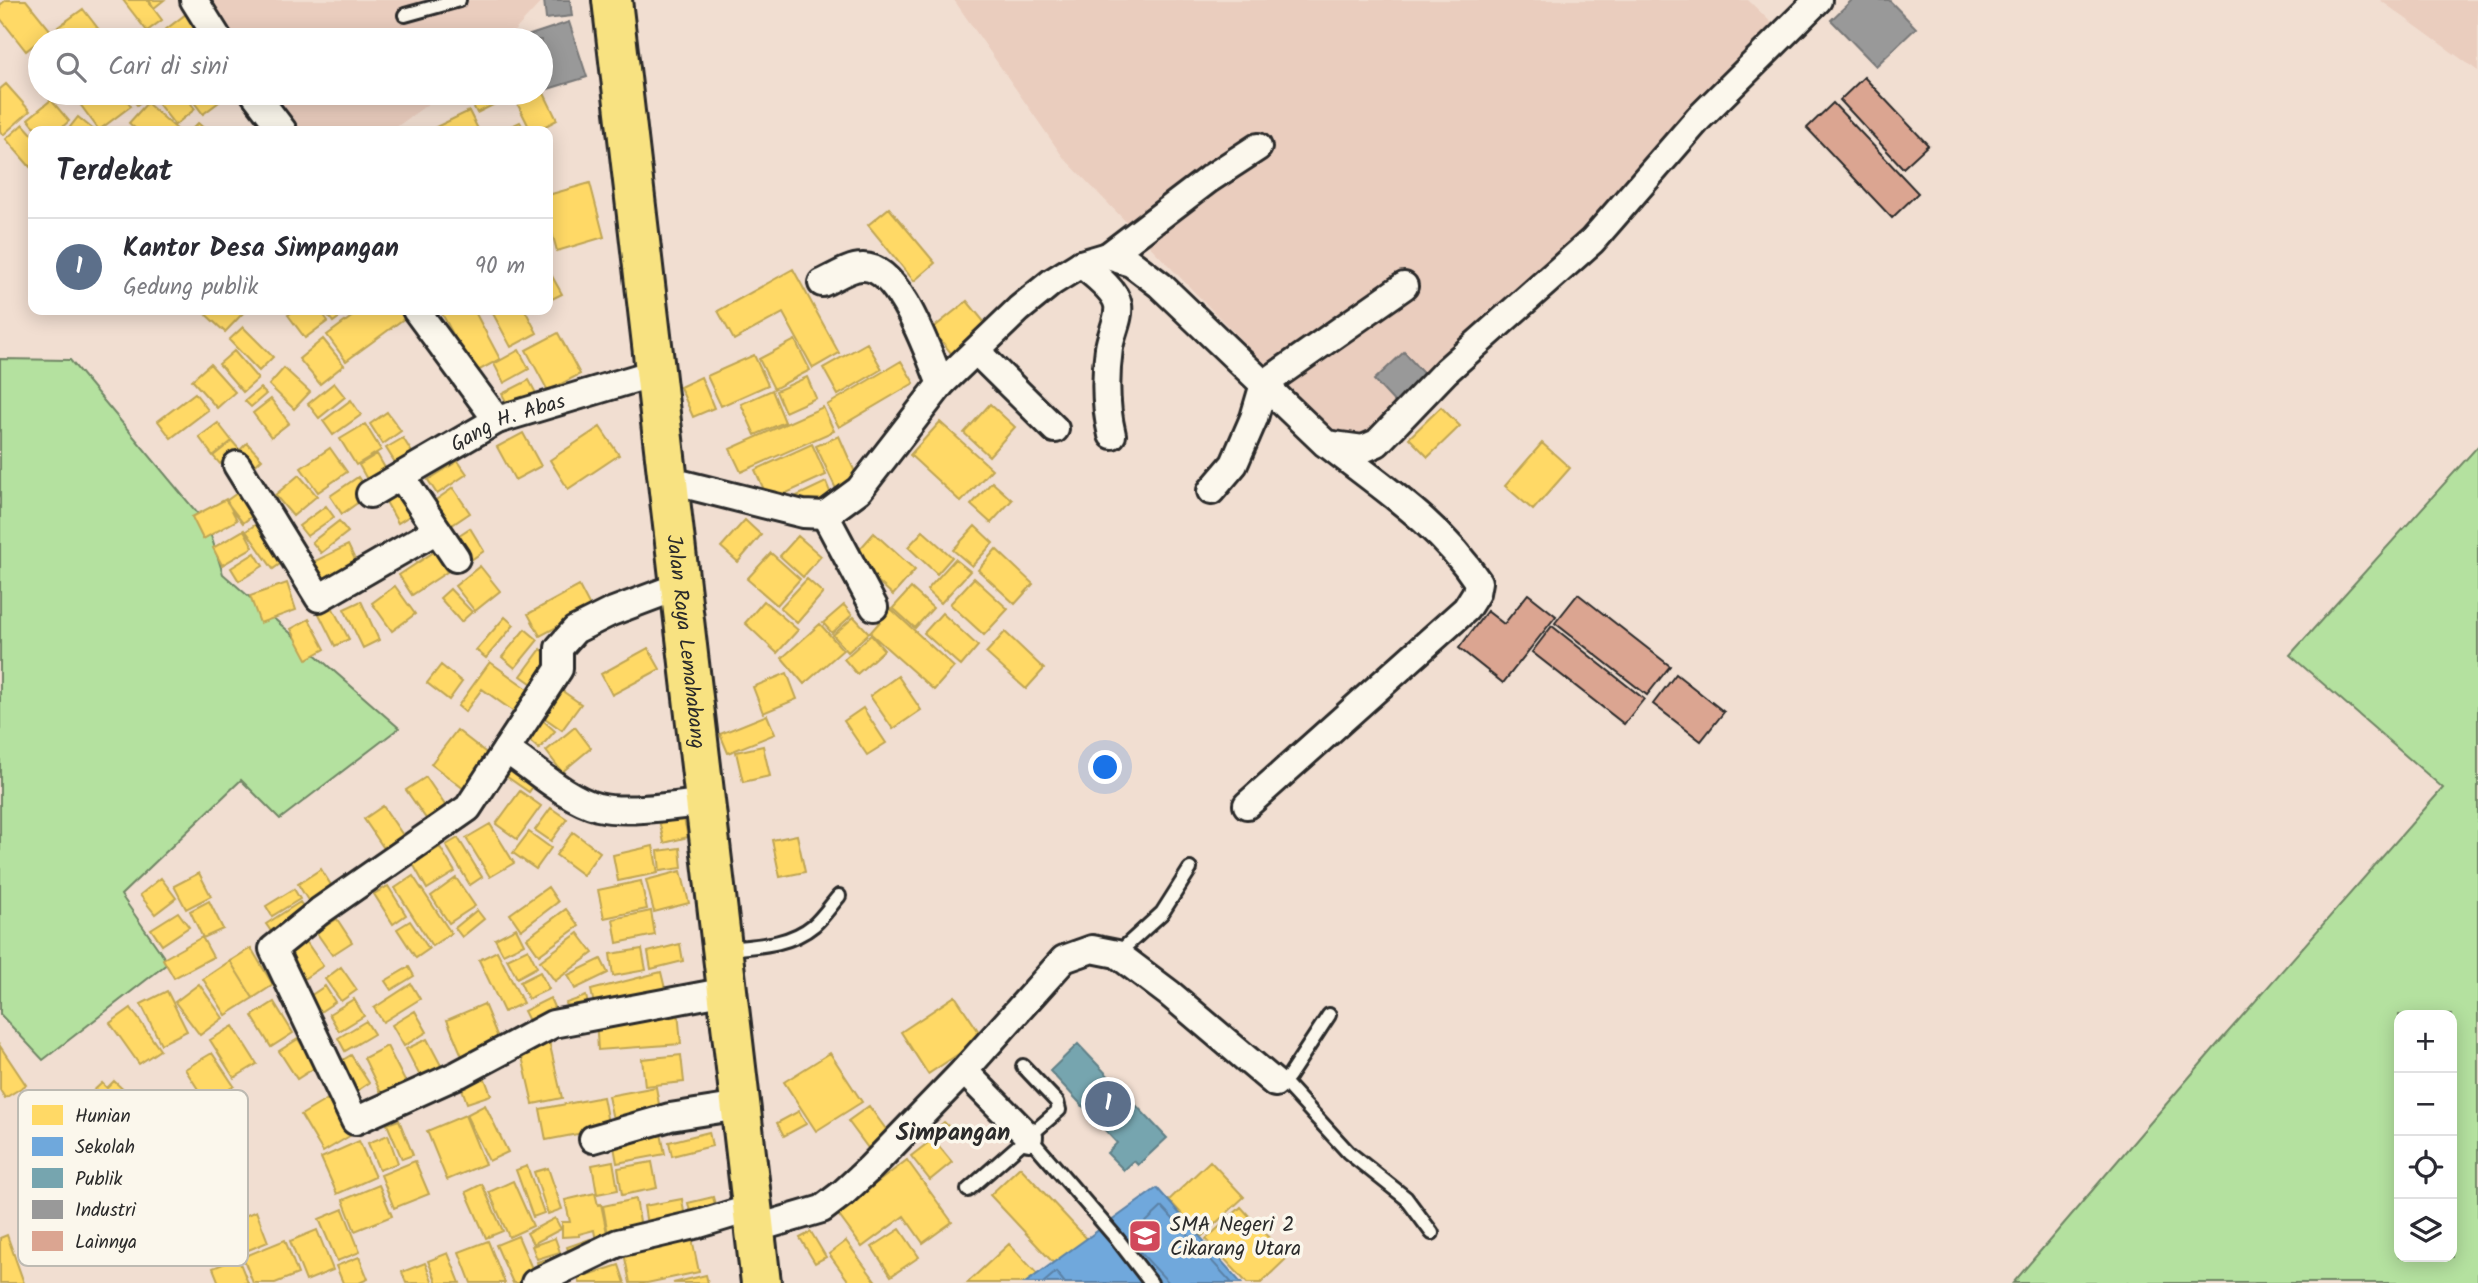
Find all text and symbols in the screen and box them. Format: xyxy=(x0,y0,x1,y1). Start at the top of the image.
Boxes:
search box xyxy=(28,28,553,105)
text: Cari di sini xyxy=(108,46,228,88)
icon: search xyxy=(52,48,90,86)
text: Terdekat xyxy=(56,148,172,196)
text: Kantor Desa Simpangan xyxy=(123,228,399,270)
text: 1 xyxy=(76,249,82,285)
text: 90 m xyxy=(475,249,525,285)
text: Gedung publik xyxy=(123,270,258,306)
street label: Gang H. Abas xyxy=(444,385,569,462)
street label: Jalan Raya Lemahabang xyxy=(656,533,714,751)
your location xyxy=(1088,750,1122,784)
map controls xyxy=(2394,1010,2457,1262)
button: + xyxy=(2394,1010,2457,1073)
button: − xyxy=(2394,1073,2457,1136)
pin: 1 xyxy=(1085,1078,1131,1130)
legend xyxy=(18,1090,248,1266)
text: Hunian xyxy=(75,1102,131,1132)
district label: Simpangan xyxy=(896,1114,1010,1153)
text: Sekolah xyxy=(75,1133,135,1163)
button: locate xyxy=(2394,1136,2457,1199)
text: Publik xyxy=(75,1165,123,1195)
text: Industri xyxy=(75,1196,137,1226)
button: layers xyxy=(2394,1199,2457,1262)
place label: SMA Negeri 2 Cikarang Utara xyxy=(1170,1209,1301,1266)
school or university icon: SMA Negeri 2 Cikarang Utara xyxy=(1126,1217,1164,1255)
text: Lainnya xyxy=(75,1228,137,1258)

